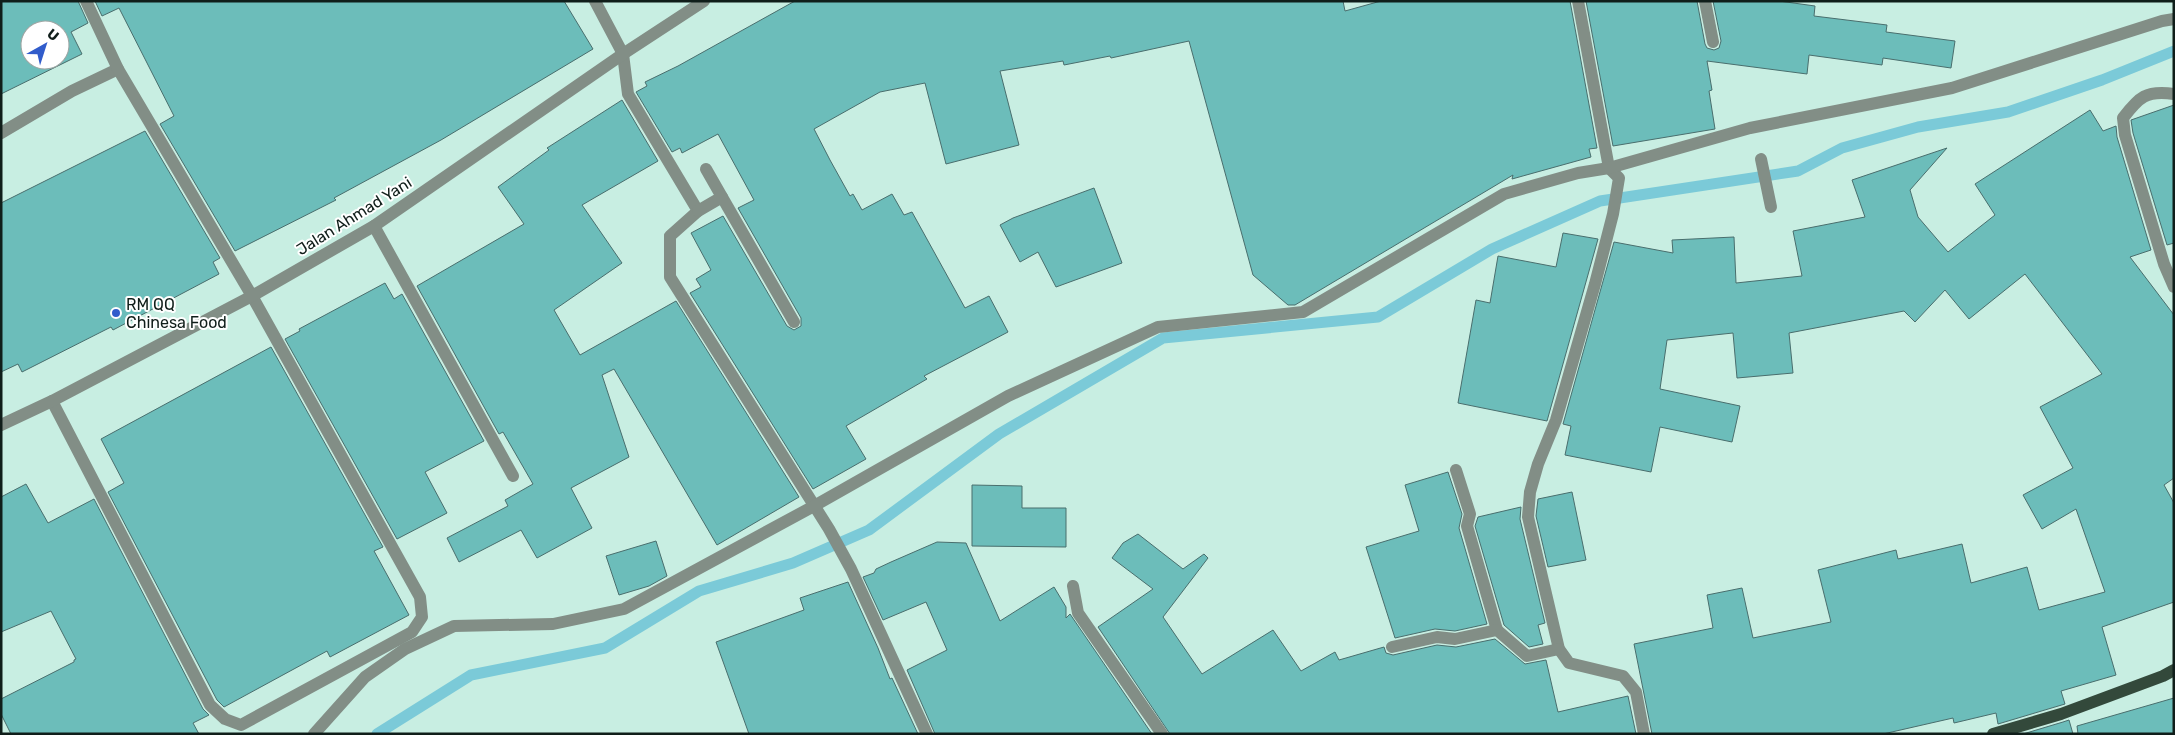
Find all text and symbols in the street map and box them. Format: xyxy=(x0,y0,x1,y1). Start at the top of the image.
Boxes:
north arrow xyxy=(20,20,70,70)
text: U xyxy=(44,25,62,45)
street label: Jalan Ahmad Yani xyxy=(293,173,415,259)
place label: RM QQ Chinesa Food xyxy=(126,295,227,332)
marker: RM QQ Chinesa Food xyxy=(110,307,122,319)

